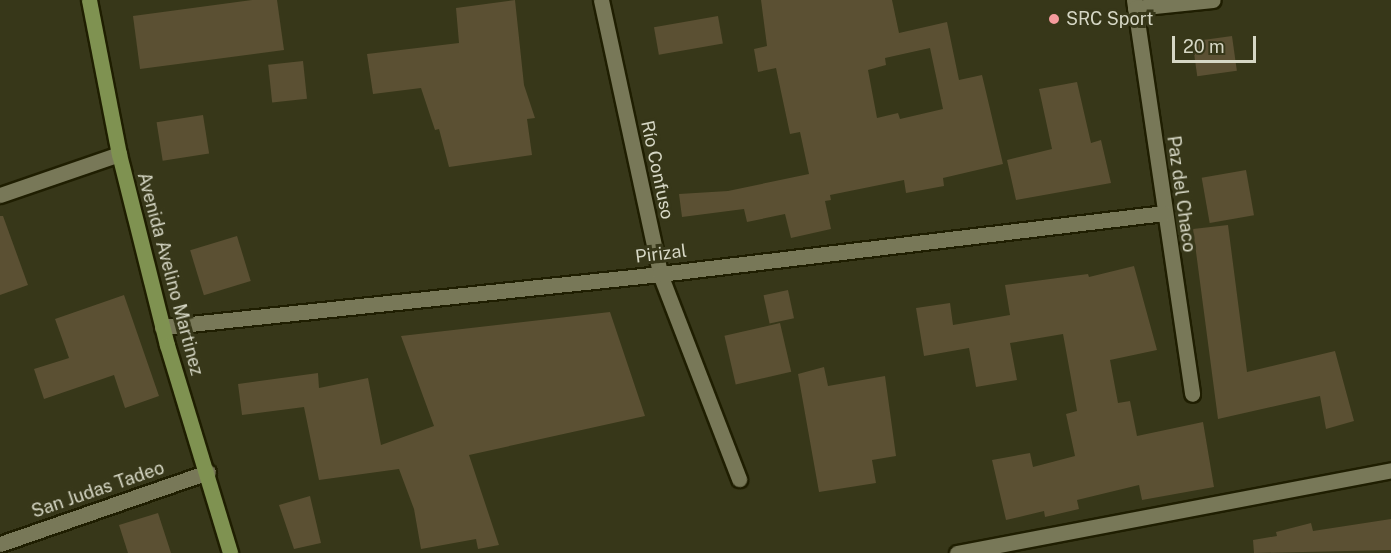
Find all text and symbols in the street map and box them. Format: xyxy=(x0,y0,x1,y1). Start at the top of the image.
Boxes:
place label: SRC Sport xyxy=(1066,8,1153,30)
marker: SRC Sport xyxy=(1047,12,1061,26)
scale bar xyxy=(1175,24,1259,62)
text: 20 m xyxy=(1183,36,1225,57)
street label: Río Confuso xyxy=(636,119,678,221)
street label: Paz del Chaco xyxy=(1162,134,1200,254)
street label: Avenida Avelino Martinez xyxy=(132,170,208,378)
street label: Pirizal xyxy=(634,240,688,268)
street label: San Judas Tadeo xyxy=(29,457,167,523)

